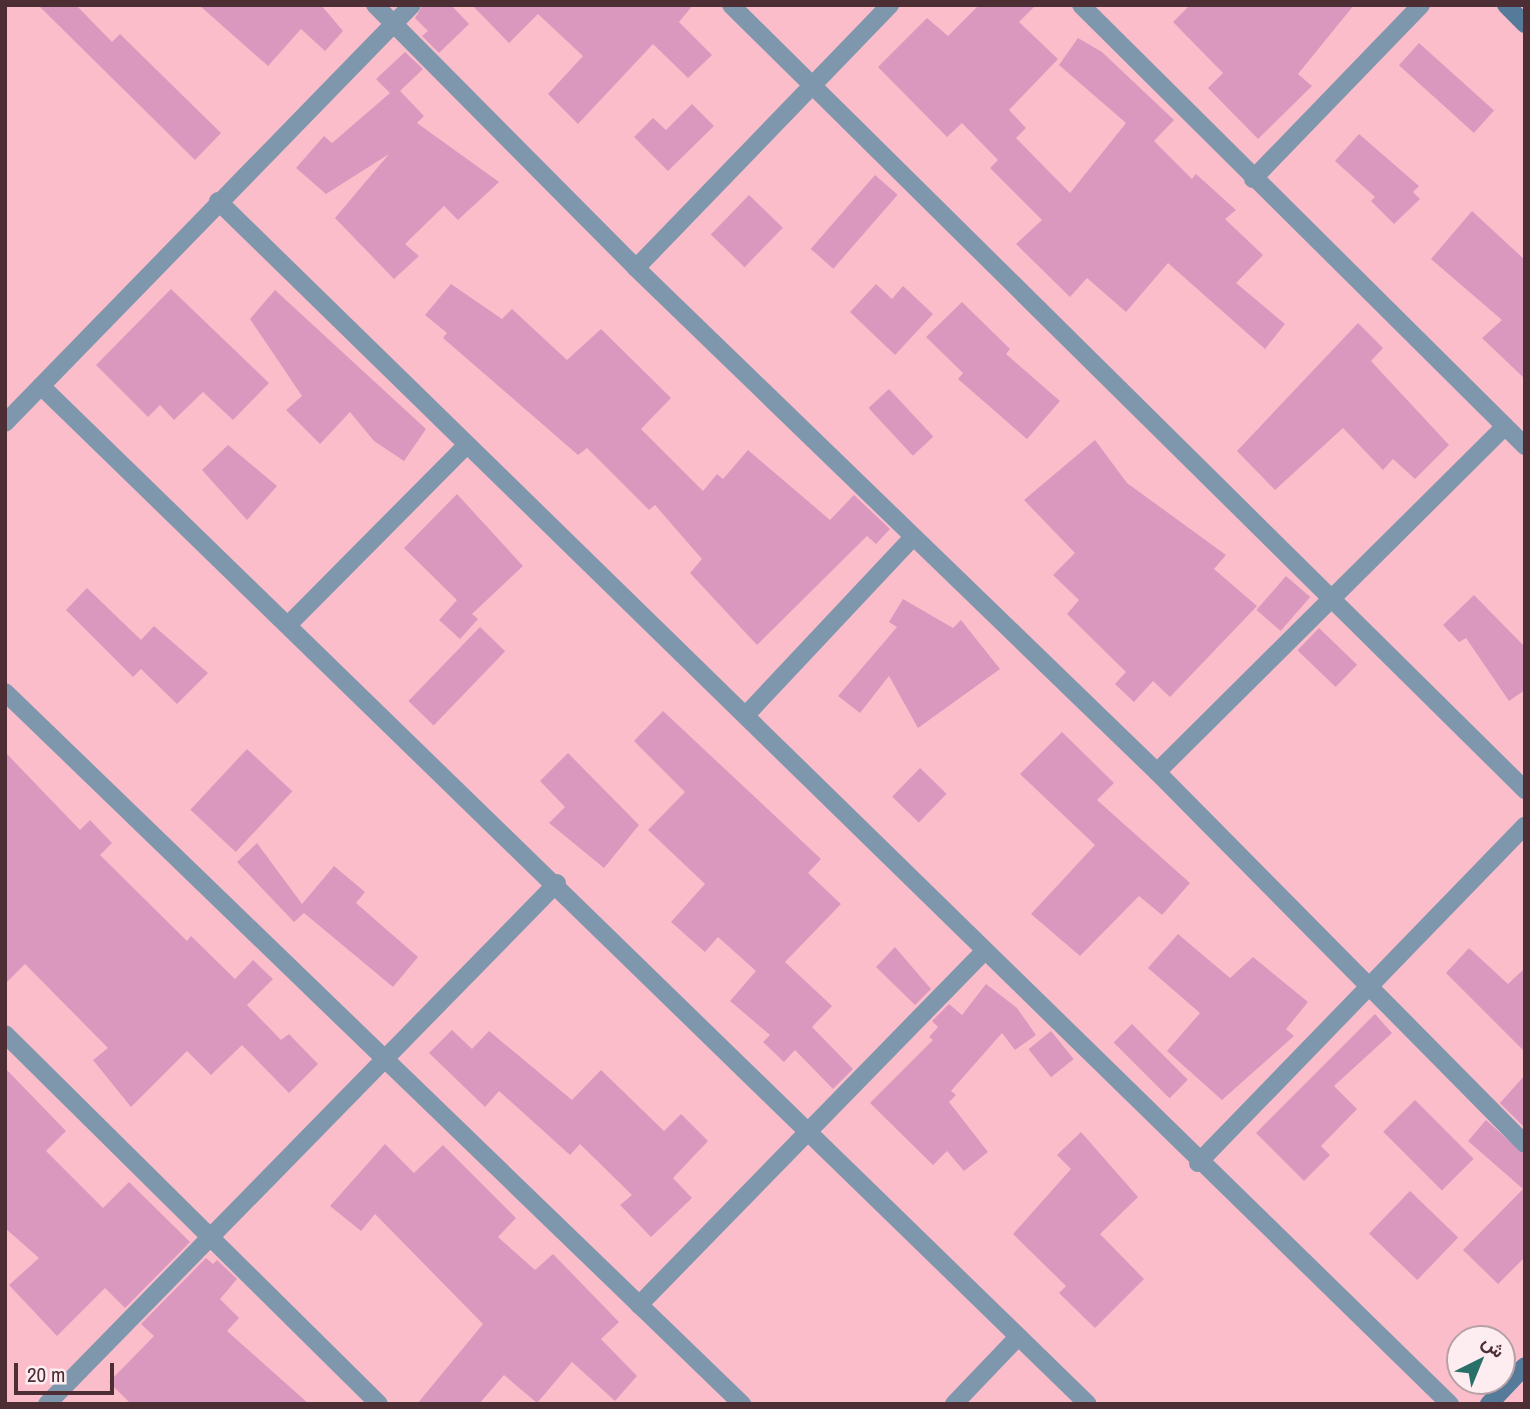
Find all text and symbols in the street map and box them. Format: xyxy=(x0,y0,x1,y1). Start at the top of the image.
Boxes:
north arrow xyxy=(1446,1325,1516,1395)
text: ش xyxy=(1477,1329,1511,1363)
scale bar xyxy=(18,1350,117,1394)
text: 20 m xyxy=(27,1360,65,1389)

